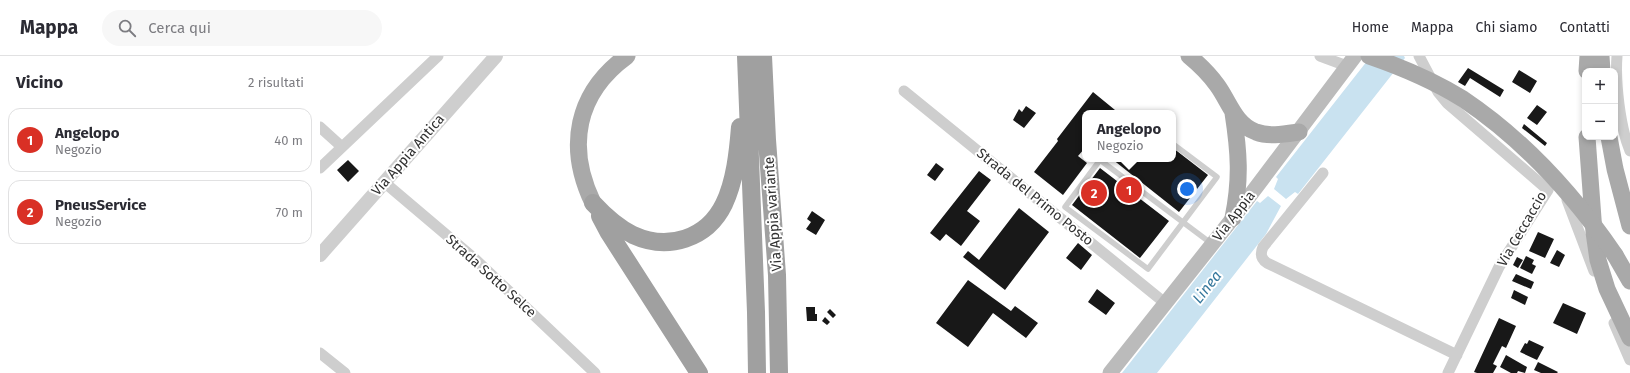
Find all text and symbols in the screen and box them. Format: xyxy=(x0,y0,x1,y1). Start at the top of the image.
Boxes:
search box xyxy=(102,10,382,46)
text: Mappa xyxy=(20,16,78,39)
icon: search xyxy=(116,17,138,39)
text: Cerca qui xyxy=(148,19,211,37)
text: Home xyxy=(1352,19,1389,36)
text: Mappa xyxy=(1411,19,1454,36)
text: Chi siamo xyxy=(1476,19,1537,36)
text: Contatti xyxy=(1559,19,1610,36)
map controls xyxy=(1582,68,1618,140)
button: + xyxy=(1582,68,1618,104)
text: Vicino xyxy=(16,72,63,93)
text: 2 risultati xyxy=(248,75,304,90)
button: − xyxy=(1582,104,1618,140)
popup xyxy=(1082,110,1176,162)
street label: Via Appia Antica xyxy=(368,111,448,199)
text: Angelopo xyxy=(1097,120,1161,138)
text: Angelopo xyxy=(55,124,120,142)
text: 1 xyxy=(27,133,33,148)
text: 40 m xyxy=(274,133,303,148)
text: Negozio xyxy=(1097,138,1144,153)
text: Negozio xyxy=(55,142,102,157)
street label: Strada del Primo Posto xyxy=(973,145,1097,249)
street label: Via Appia variante xyxy=(761,156,785,272)
pin: 1 xyxy=(1116,175,1142,205)
pin: 2 xyxy=(1081,178,1107,208)
your location xyxy=(1177,179,1197,199)
street label: Via Appia xyxy=(1209,187,1259,245)
street label: Via Ceccaccio xyxy=(1494,188,1550,270)
text: PneusService xyxy=(55,196,146,214)
text: 2 xyxy=(27,205,33,220)
text: 70 m xyxy=(276,205,303,220)
text: Negozio xyxy=(55,214,102,229)
street label: Strada Sotto Selce xyxy=(442,231,540,321)
water label: Linea xyxy=(1189,267,1225,307)

